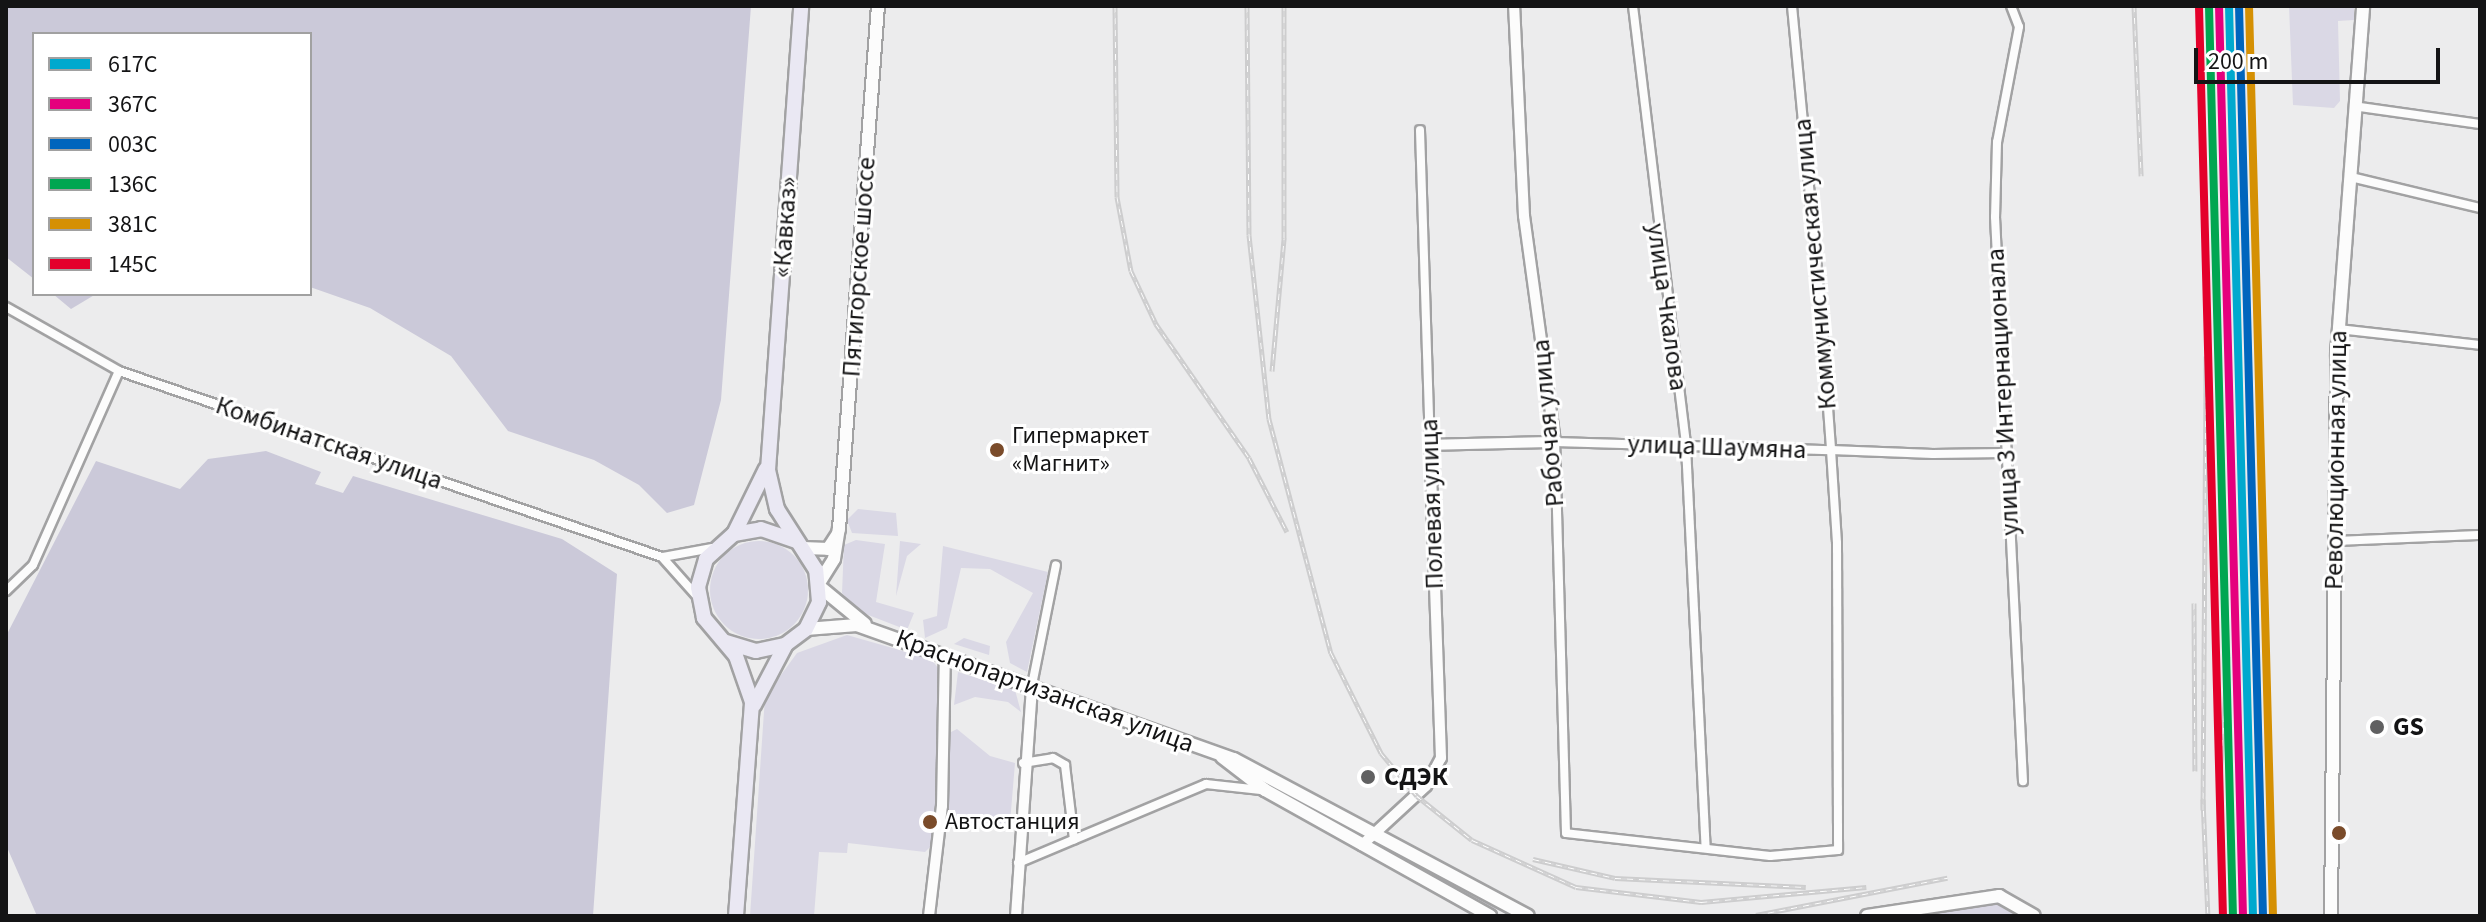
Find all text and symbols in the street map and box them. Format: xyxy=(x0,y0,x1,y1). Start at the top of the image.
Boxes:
legend xyxy=(32,32,312,296)
scale bar xyxy=(2198,32,2444,82)
text: 200 m xyxy=(2208,44,2268,79)
text: 617C xyxy=(108,47,158,82)
text: 367С xyxy=(108,87,158,122)
street label: Коммунистическая улица xyxy=(1787,117,1843,411)
text: 003С xyxy=(108,127,158,162)
street label: Пятигорское шоссе xyxy=(836,156,882,378)
text: 136С xyxy=(108,167,158,202)
street label: «Кавказ» xyxy=(766,175,804,279)
text: 381С xyxy=(108,207,158,242)
street label: улица Чкалова xyxy=(1640,221,1694,393)
text: 145С xyxy=(108,247,158,282)
street label: улица 3 Интернационала xyxy=(1980,248,2026,536)
street label: Революционная улица xyxy=(2318,330,2354,590)
street label: Рабочая улица xyxy=(1525,338,1571,508)
street label: Комбинатская улица xyxy=(212,390,446,496)
street label: Полевая улица xyxy=(1413,418,1451,590)
place label: Гипермаркет «Магнит» xyxy=(1012,422,1149,478)
street label: улица Шаумяна xyxy=(1627,428,1807,466)
marker: Гипермаркет «Магнит» xyxy=(989,442,1005,458)
street label: Краснопартизанская улица xyxy=(892,623,1198,759)
place label: GS xyxy=(2393,711,2424,743)
marker: GS xyxy=(2368,718,2386,736)
place label: СДЭК xyxy=(1384,761,1448,793)
marker: СДЭК xyxy=(1359,768,1377,786)
place label: Автостанция xyxy=(945,808,1080,836)
marker: Автостанция xyxy=(922,814,938,830)
unlabelled marker xyxy=(2331,825,2347,841)

